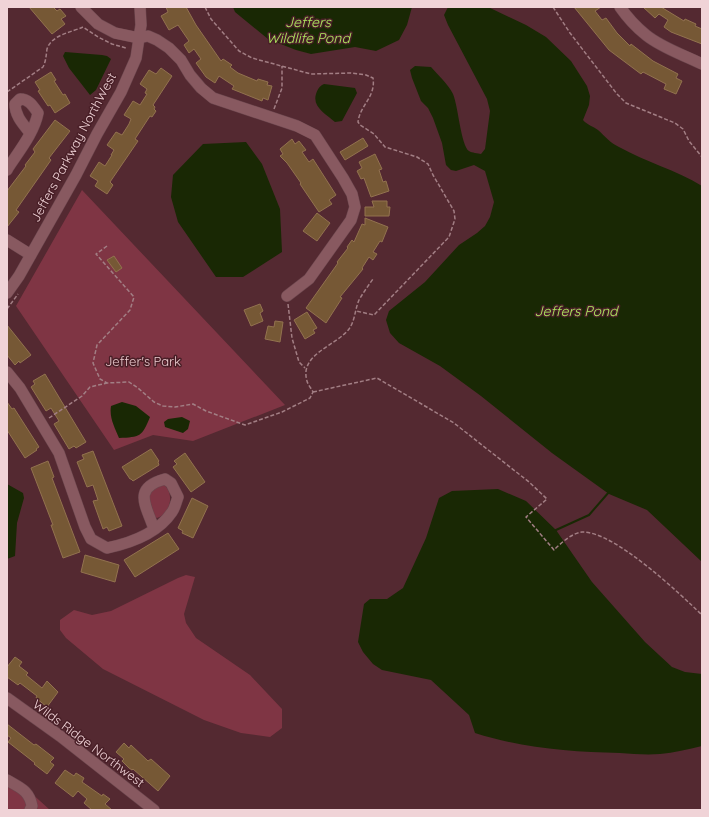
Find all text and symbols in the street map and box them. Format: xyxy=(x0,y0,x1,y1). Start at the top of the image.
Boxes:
water label: Jeffers Wildlife Pond xyxy=(266,13,351,47)
street label: Jeffers Parkway NorthWest xyxy=(27,70,119,224)
water label: Jeffers Pond xyxy=(535,302,619,320)
park label: Jeffer's Park xyxy=(105,353,181,369)
street label: Wilds Ridge Northwest xyxy=(30,696,148,790)

